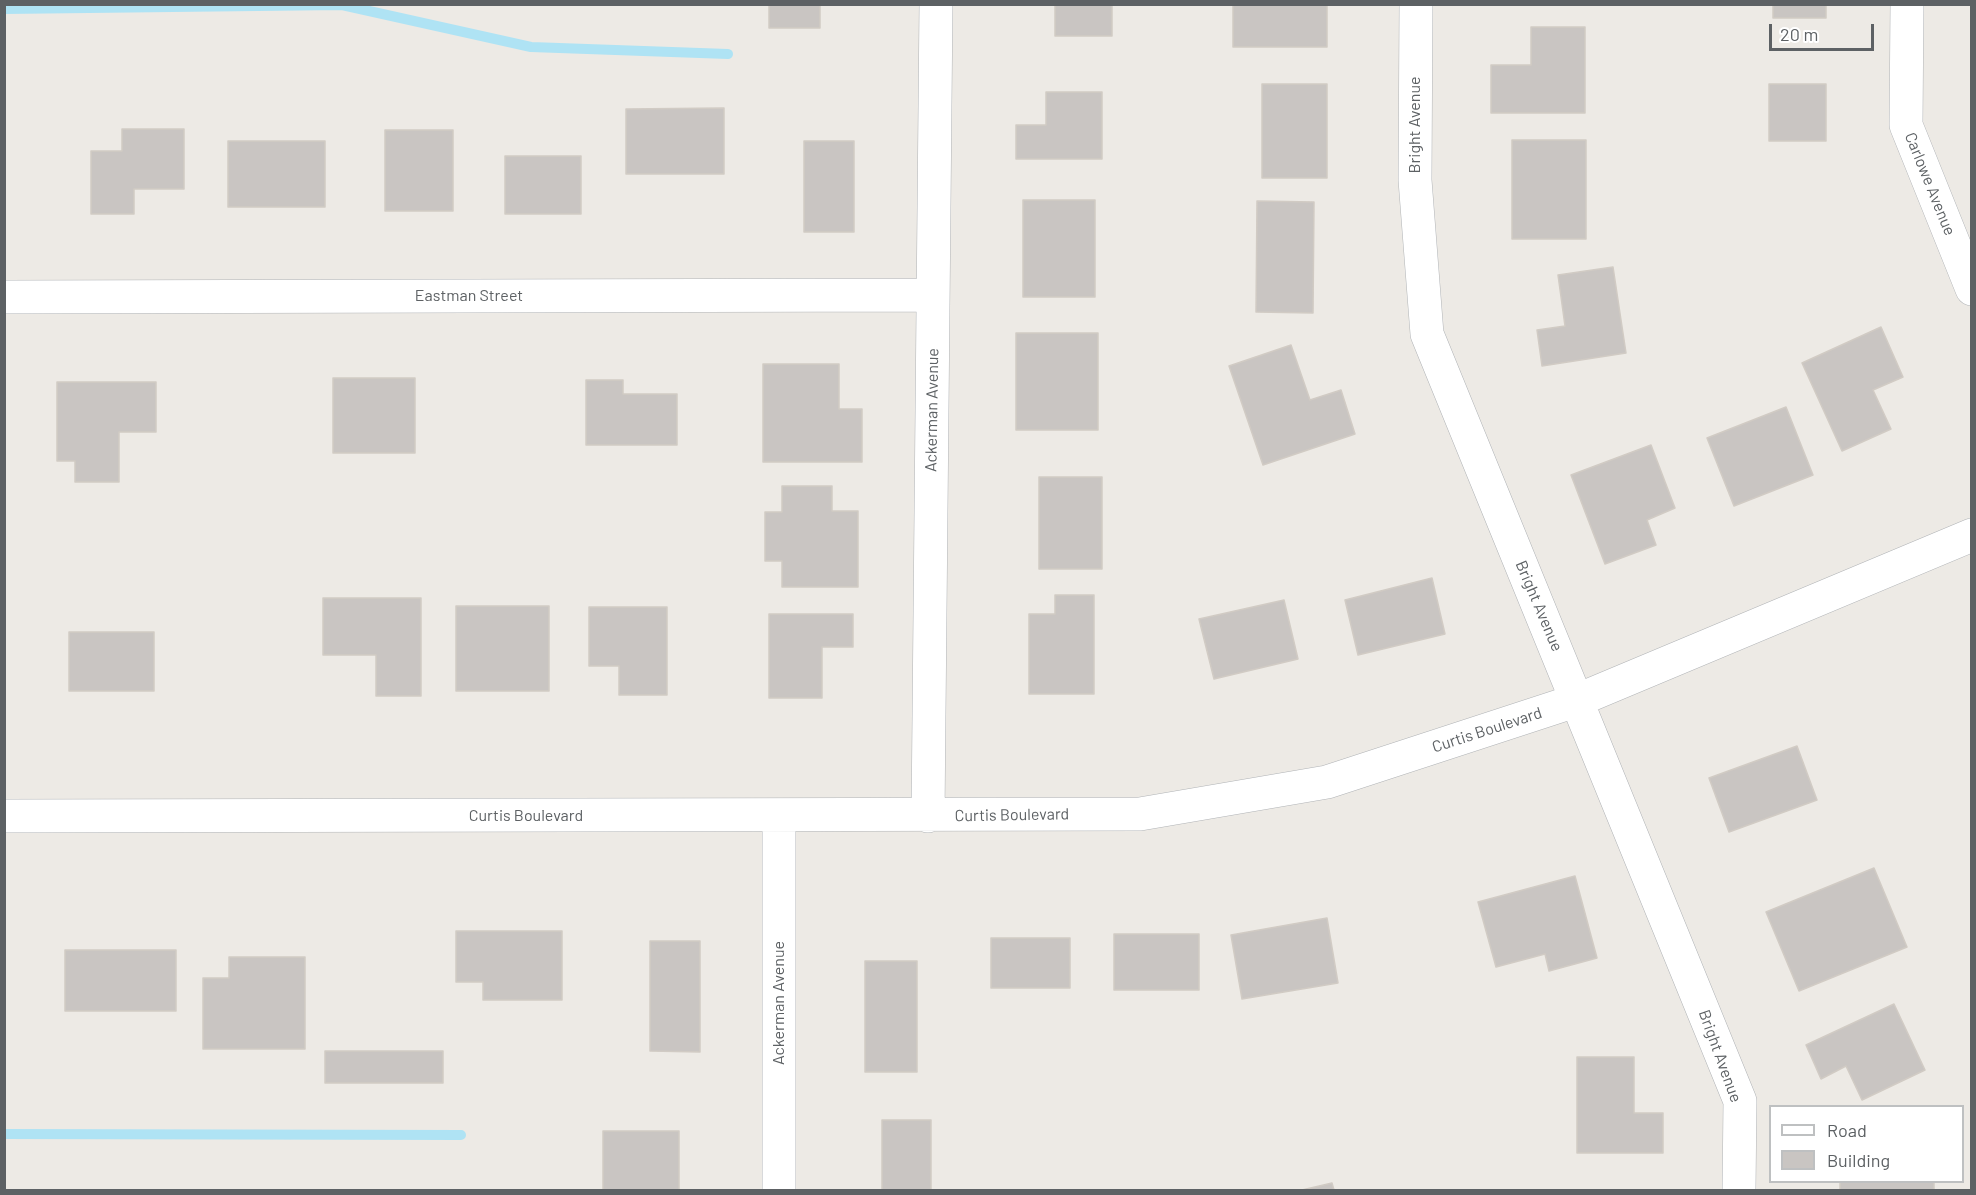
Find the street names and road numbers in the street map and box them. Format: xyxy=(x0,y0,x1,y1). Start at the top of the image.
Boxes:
street label: Bright Avenue xyxy=(1405,77,1425,173)
street label: Carlowe Avenue xyxy=(1901,130,1959,238)
street label: Eastman Street xyxy=(415,286,523,306)
street label: Ackerman Avenue xyxy=(921,348,943,472)
street label: Bright Avenue xyxy=(1511,558,1567,654)
street label: Curtis Boulevard xyxy=(1430,703,1544,757)
street label: Curtis Boulevard xyxy=(955,804,1069,826)
street label: Curtis Boulevard xyxy=(469,806,583,826)
street label: Ackerman Avenue xyxy=(769,941,789,1065)
street label: Bright Avenue xyxy=(1694,1007,1746,1105)

